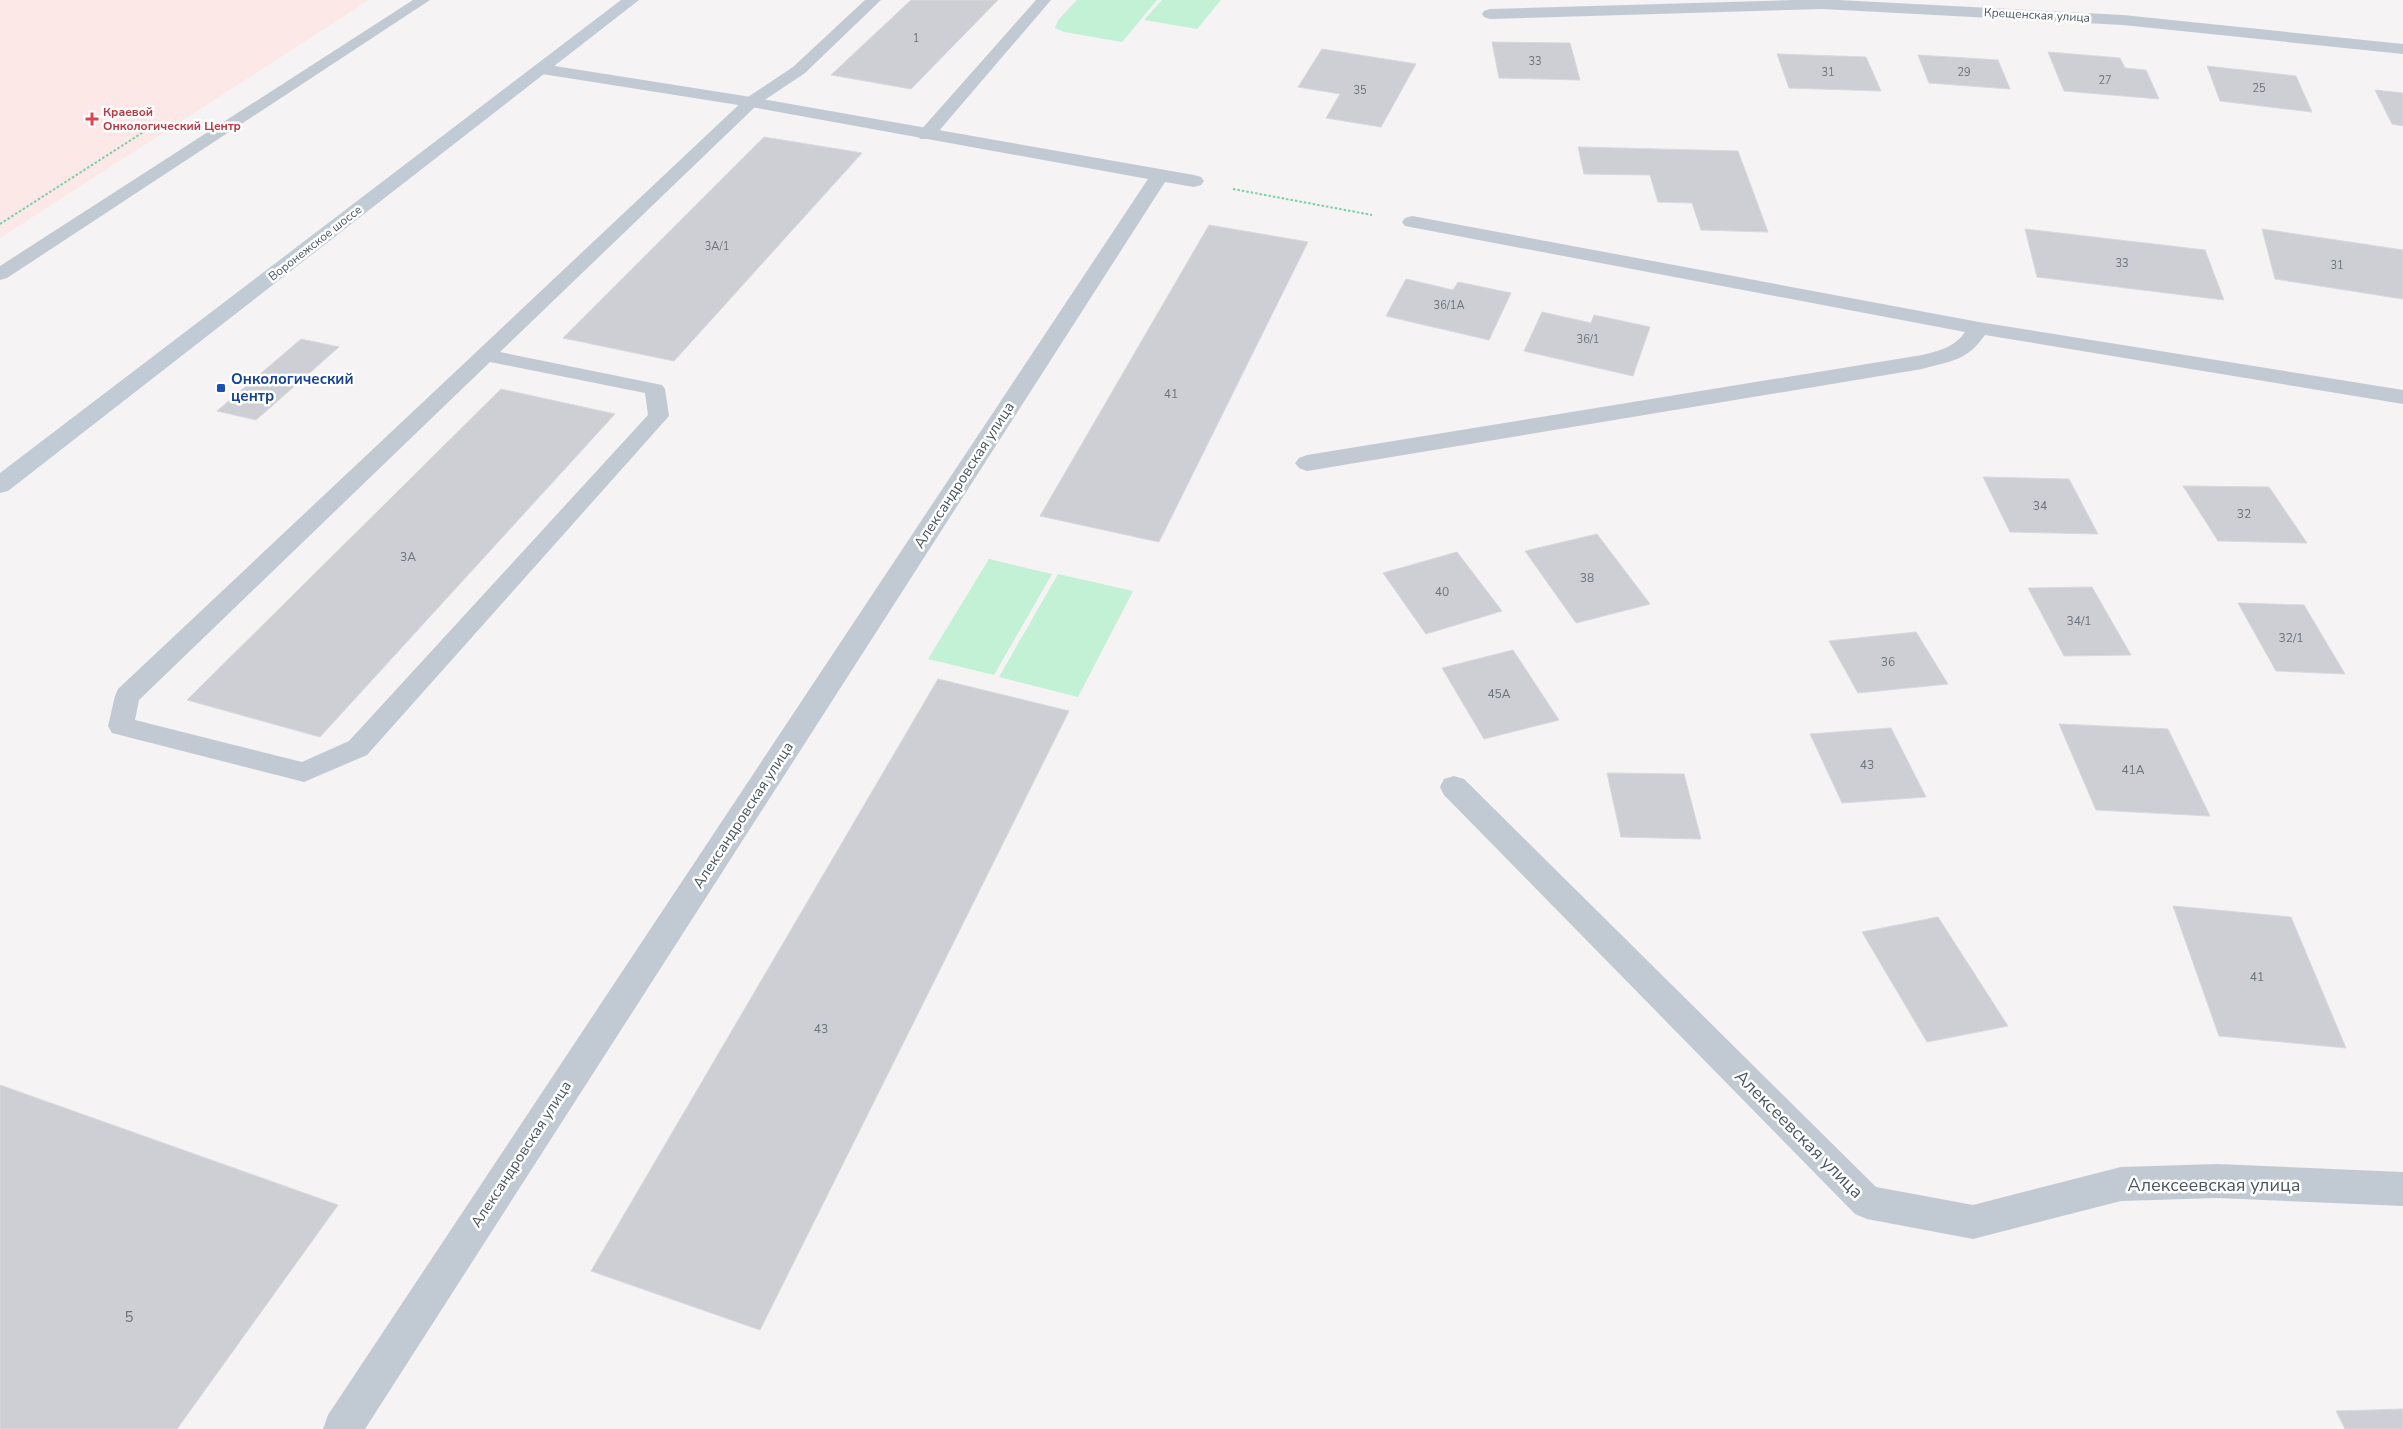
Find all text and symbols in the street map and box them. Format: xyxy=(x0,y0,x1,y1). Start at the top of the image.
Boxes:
street label: Крещенская улица xyxy=(1984,4,2090,26)
house number: 1 xyxy=(913,31,919,46)
house number: 33 xyxy=(1528,54,1542,69)
house number: 31 xyxy=(1821,65,1835,80)
house number: 29 xyxy=(1957,65,1971,80)
house number: 27 xyxy=(2098,73,2112,88)
house number: 25 xyxy=(2252,81,2266,96)
house number: 35 xyxy=(1353,83,1367,98)
place label: Краевой Онкологический Центр xyxy=(103,104,241,134)
marker: Краевой Онкологический Центр xyxy=(85,112,99,126)
street label: Воронежское шоссе xyxy=(265,201,365,285)
house number: 3А/1 xyxy=(705,239,729,254)
house number: 33 xyxy=(2115,256,2129,271)
house number: 31 xyxy=(2330,258,2344,273)
house number: 36/1А xyxy=(1434,298,1464,313)
house number: 36/1 xyxy=(1577,332,1599,347)
place label: Онкологический центр xyxy=(231,369,353,406)
marker: Онкологический центр xyxy=(215,382,227,394)
house number: 41 xyxy=(1164,386,1178,402)
street label: Александровская улица xyxy=(909,398,1019,552)
house number: 34 xyxy=(2033,498,2047,514)
house number: 32 xyxy=(2237,506,2251,522)
house number: 3А xyxy=(400,549,416,565)
house number: 38 xyxy=(1580,570,1594,586)
house number: 40 xyxy=(1435,584,1449,600)
house number: 34/1 xyxy=(2067,613,2092,629)
house number: 32/1 xyxy=(2279,630,2304,646)
house number: 36 xyxy=(1881,654,1895,670)
house number: 45А xyxy=(1487,686,1511,702)
street label: Александровская улица xyxy=(688,738,798,892)
house number: 43 xyxy=(1860,757,1874,773)
house number: 41А xyxy=(2121,762,2145,778)
house number: 41 xyxy=(2250,969,2264,985)
house number: 43 xyxy=(814,1021,828,1037)
street label: Алексеевская улица xyxy=(1729,1064,1869,1204)
street label: Александровская улица xyxy=(466,1077,576,1231)
street label: Алексеевская улица xyxy=(2128,1173,2300,1197)
house number: 5 xyxy=(124,1307,134,1327)

